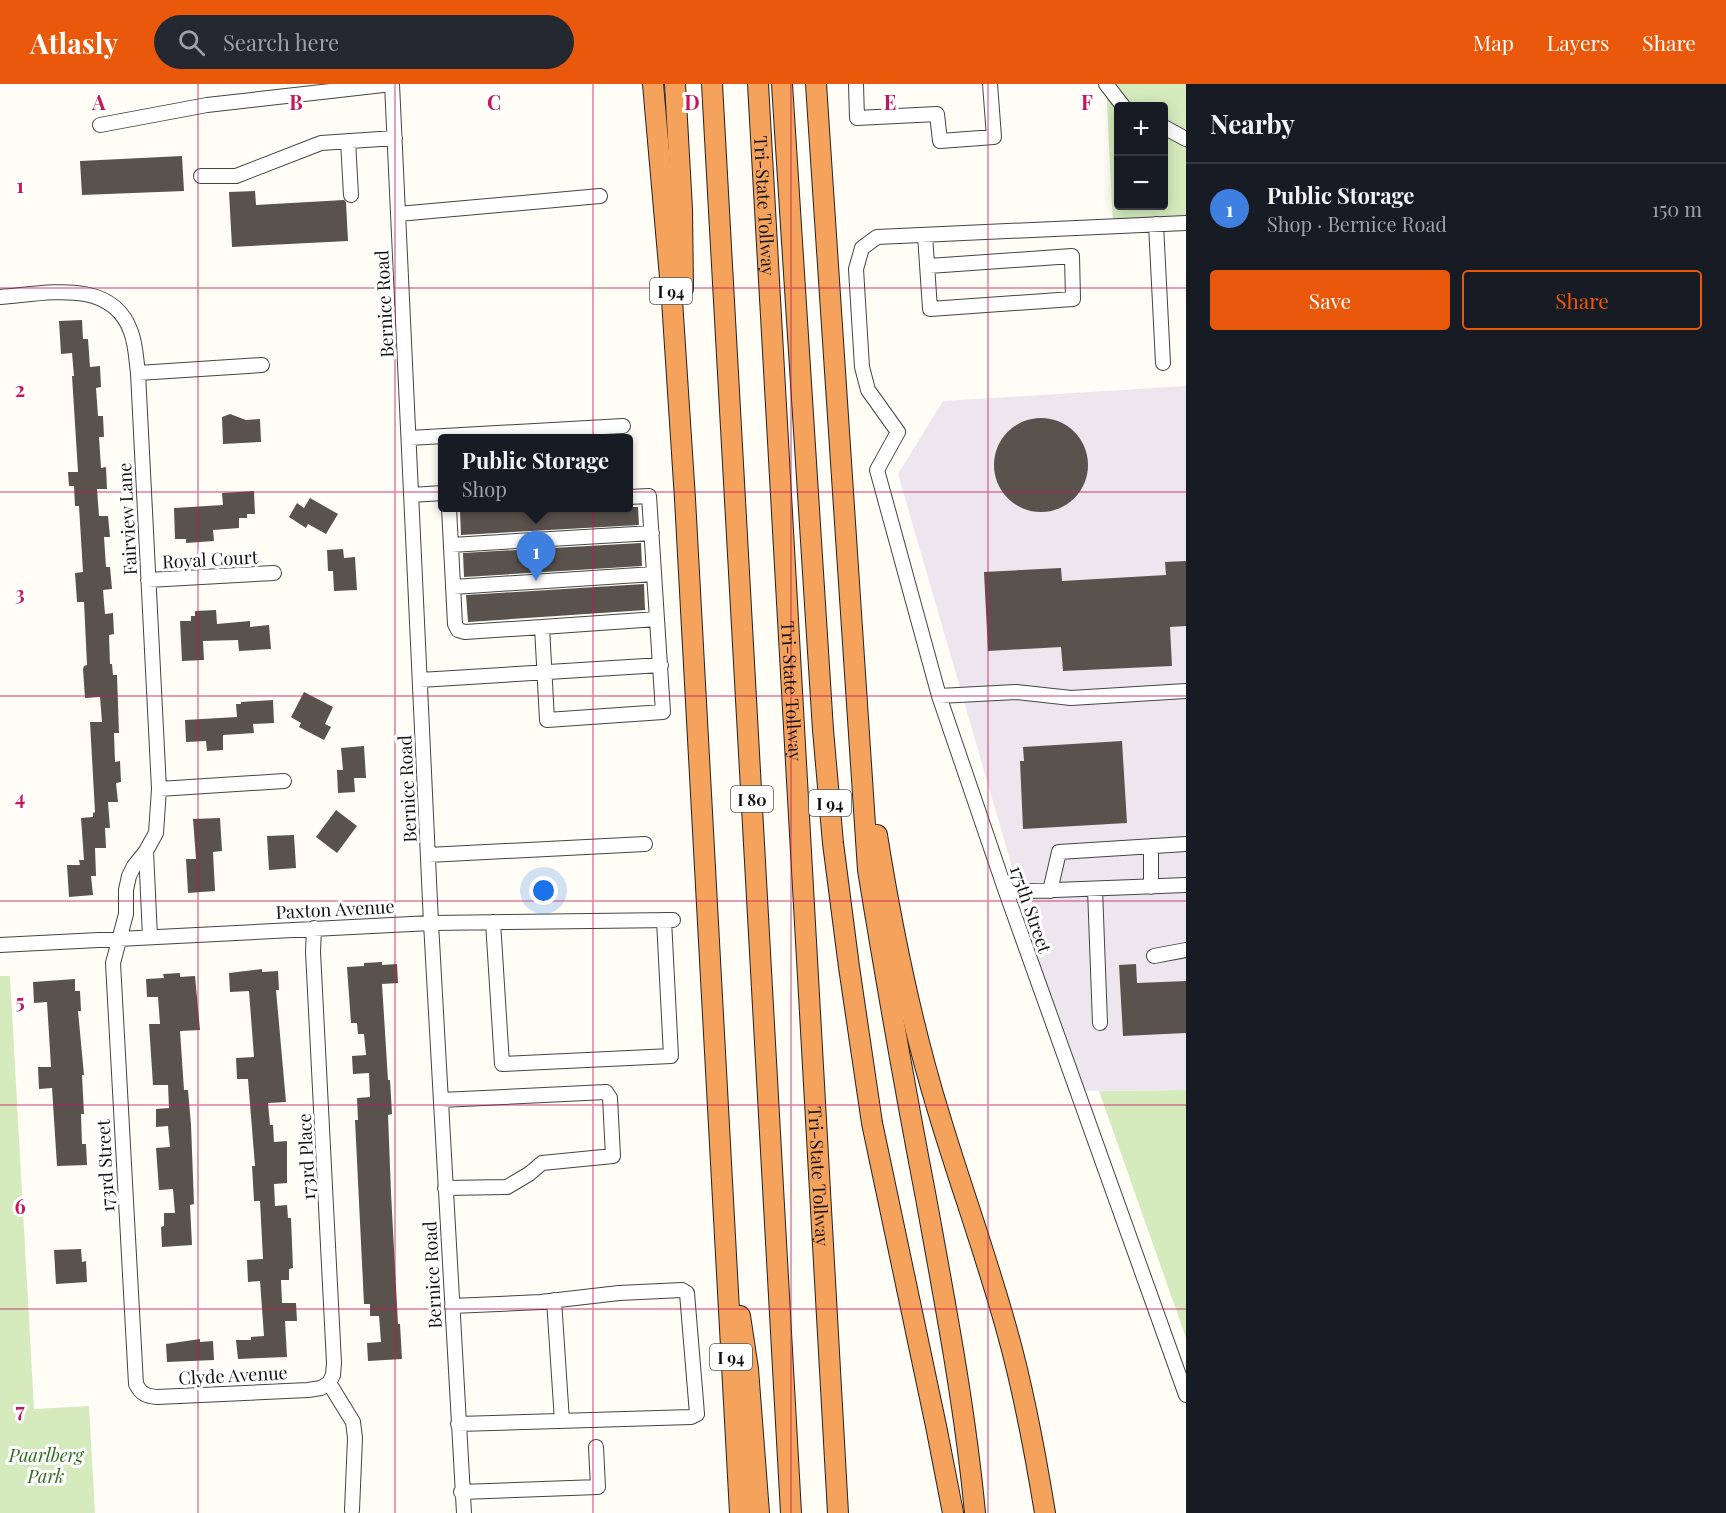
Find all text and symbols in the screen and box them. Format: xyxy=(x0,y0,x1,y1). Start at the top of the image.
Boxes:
search box xyxy=(154,15,574,69)
text: Atlasly xyxy=(30,24,118,61)
icon: search xyxy=(175,26,208,59)
text: Search here xyxy=(223,27,339,57)
text: Map xyxy=(1473,28,1514,56)
text: Layers xyxy=(1547,28,1609,56)
text: Share xyxy=(1642,28,1696,56)
text: A xyxy=(91,88,106,115)
text: B xyxy=(289,88,303,115)
text: C xyxy=(487,88,501,115)
text: D xyxy=(684,88,700,115)
text: E xyxy=(884,88,896,115)
text: F xyxy=(1081,88,1093,115)
map controls xyxy=(1114,102,1168,210)
button: + xyxy=(1114,102,1168,156)
text: Nearby xyxy=(1210,106,1295,141)
street label: Tri-State Tollway xyxy=(749,135,781,276)
button: − xyxy=(1114,156,1168,210)
text: 1 xyxy=(16,171,24,198)
text: Public Storage xyxy=(1267,180,1414,210)
text: 1 xyxy=(1226,195,1233,222)
text: 150 m xyxy=(1652,195,1702,222)
text: Shop · Bernice Road xyxy=(1267,210,1447,237)
street label: Bernice Road xyxy=(369,249,399,358)
button: Save xyxy=(1210,270,1450,330)
button: Share xyxy=(1462,270,1702,330)
road number: I 94 xyxy=(650,278,692,304)
text: 2 xyxy=(15,375,25,402)
popup xyxy=(438,434,633,512)
text: Public Storage xyxy=(462,445,609,475)
street label: Fairview Lane xyxy=(112,462,142,576)
text: Shop xyxy=(462,475,507,502)
pin: 1 xyxy=(516,532,556,581)
street label: Royal Court xyxy=(161,544,259,573)
text: 3 xyxy=(15,579,25,606)
street label: Tri-State Tollway xyxy=(776,621,808,762)
street label: Bernice Road xyxy=(392,734,422,843)
text: 4 xyxy=(15,783,25,810)
road number: I 80 xyxy=(731,786,773,812)
road number: I 94 xyxy=(809,790,851,816)
street label: 175th Street xyxy=(1005,862,1057,957)
your location xyxy=(529,876,558,905)
street label: Paxton Avenue xyxy=(275,894,395,924)
text: 5 xyxy=(15,987,25,1014)
street label: Tri-State Tollway xyxy=(803,1106,835,1247)
street label: 173rd Place xyxy=(292,1113,320,1201)
street label: 173rd Street xyxy=(91,1118,119,1213)
text: 6 xyxy=(14,1192,26,1219)
street label: Bernice Road xyxy=(417,1220,447,1329)
road number: I 94 xyxy=(710,1344,752,1370)
street label: Clyde Avenue xyxy=(178,1360,288,1390)
text: 7 xyxy=(15,1396,25,1423)
park label: Paarlberg Park xyxy=(8,1443,85,1488)

